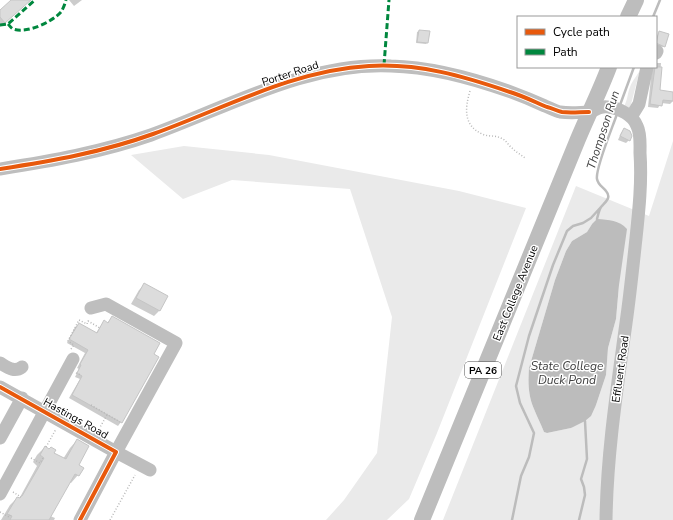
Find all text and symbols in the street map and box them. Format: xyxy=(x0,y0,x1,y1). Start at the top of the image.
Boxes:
legend xyxy=(517,16,657,68)
text: Cycle path xyxy=(553,24,610,40)
text: Path xyxy=(553,44,578,60)
street label: Porter Road xyxy=(260,57,321,90)
water label: Thompson Run xyxy=(583,88,623,171)
street label: East College Avenue xyxy=(489,243,542,343)
street label: Effluent Road xyxy=(608,335,633,403)
water label: State College Duck Pond xyxy=(531,358,604,388)
road number: PA 26 xyxy=(465,362,501,378)
street label: Hastings Road xyxy=(41,394,111,443)

